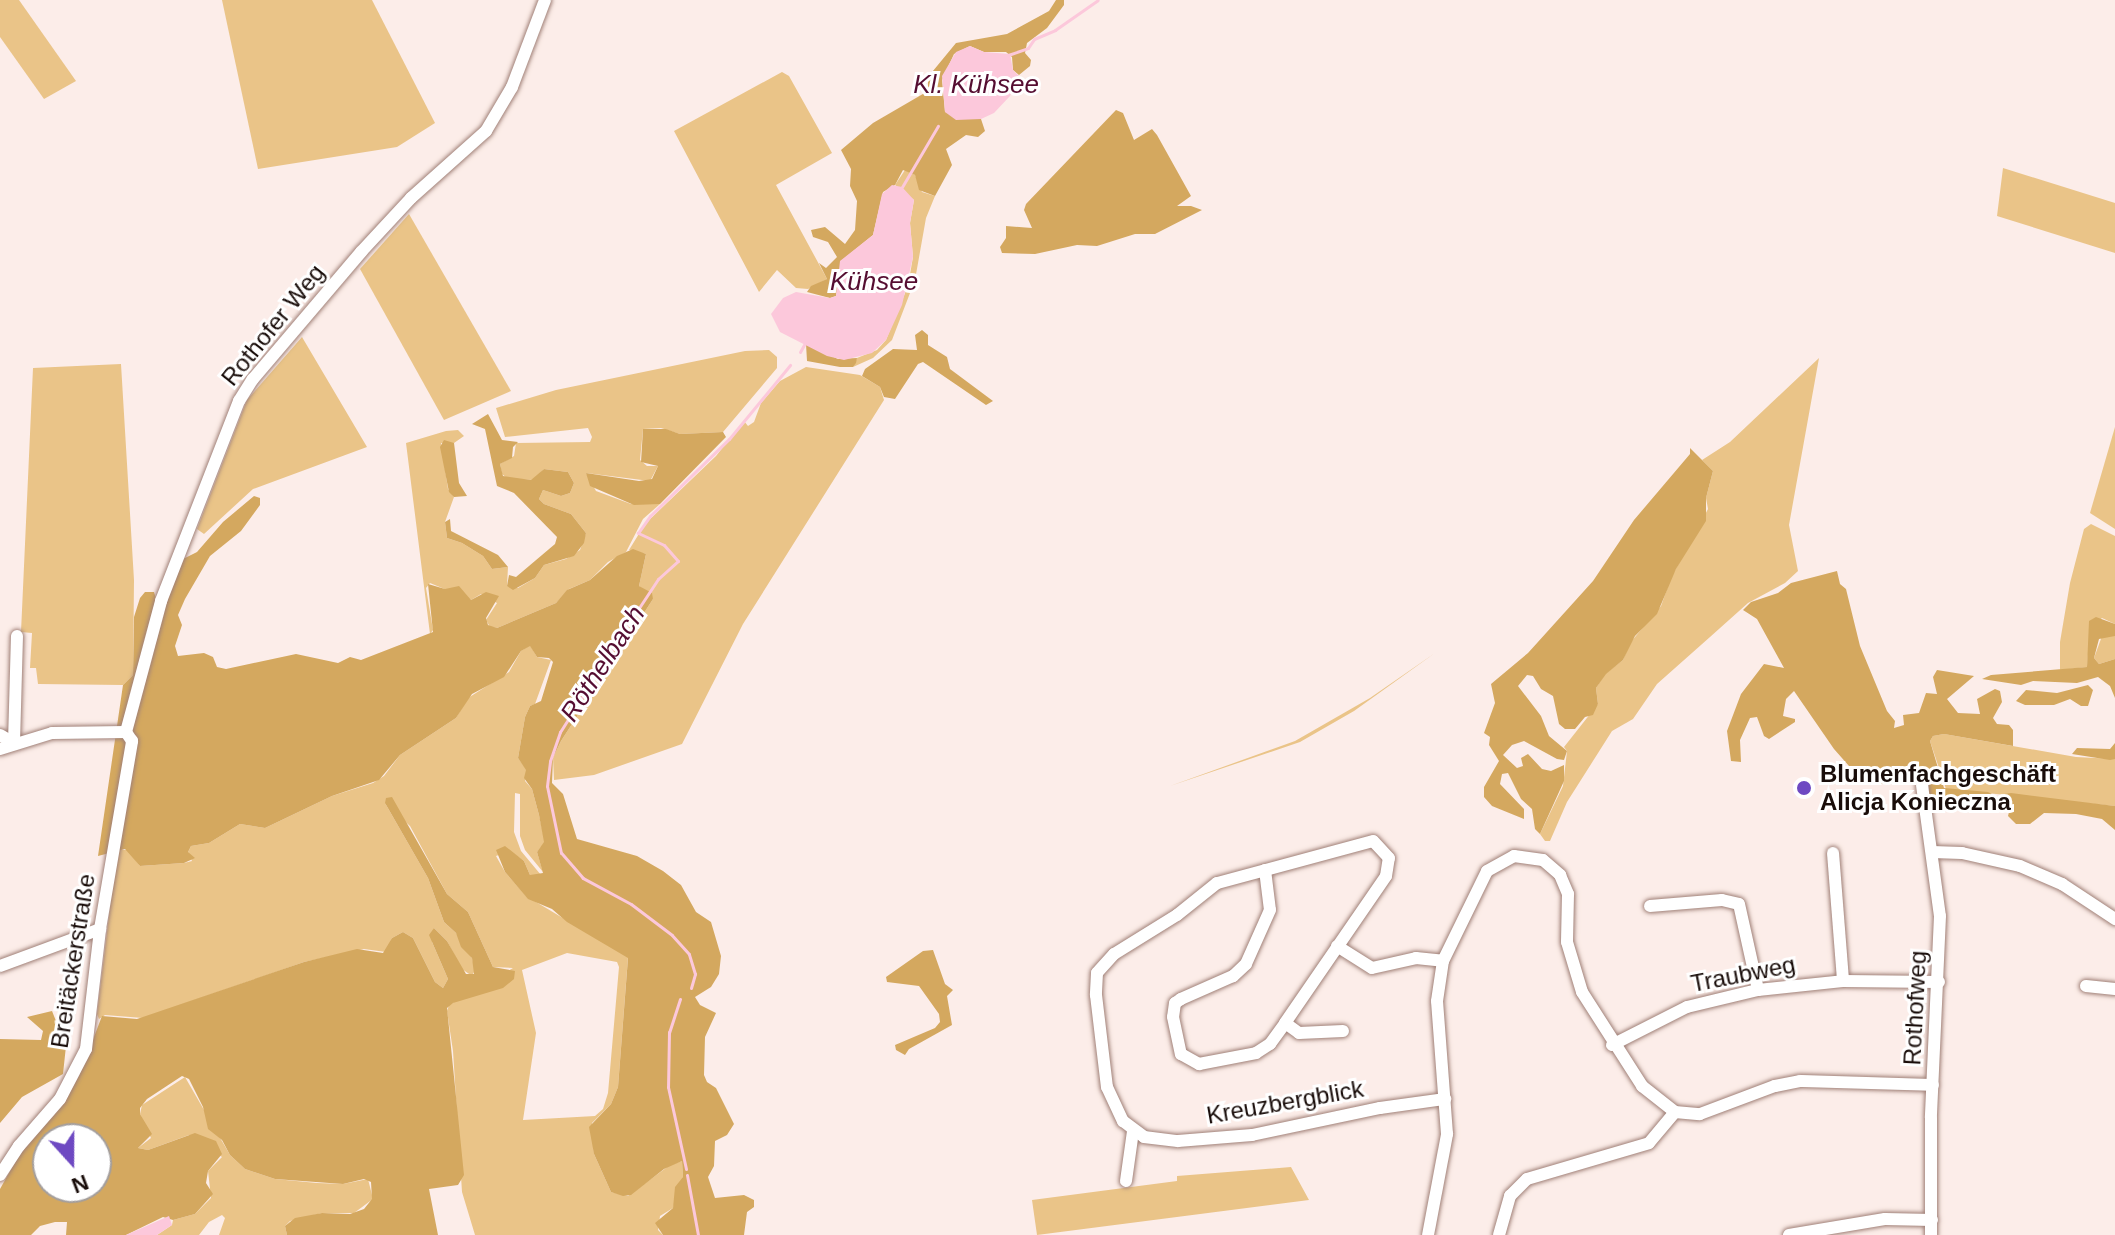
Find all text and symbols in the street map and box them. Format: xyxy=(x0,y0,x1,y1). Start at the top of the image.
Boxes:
water label: Kl. Kühsee xyxy=(913,69,1039,101)
street label: Rothofer Weg xyxy=(215,259,331,391)
water label: Kühsee xyxy=(830,266,918,298)
water label: Röthelbach xyxy=(554,600,652,728)
place label: Blumenfachgeschäft Alicja Konieczna xyxy=(1820,760,2056,816)
marker: Blumenfachgeschäft Alicja Konieczna xyxy=(1795,779,1813,797)
street label: Breitäckerstraße xyxy=(45,872,101,1050)
street label: Traubweg xyxy=(1688,950,1798,998)
street label: Rothofweg xyxy=(1898,950,1932,1066)
street label: Kreuzbergblick xyxy=(1204,1074,1366,1130)
north arrow xyxy=(32,1123,112,1203)
text: N xyxy=(68,1169,92,1199)

